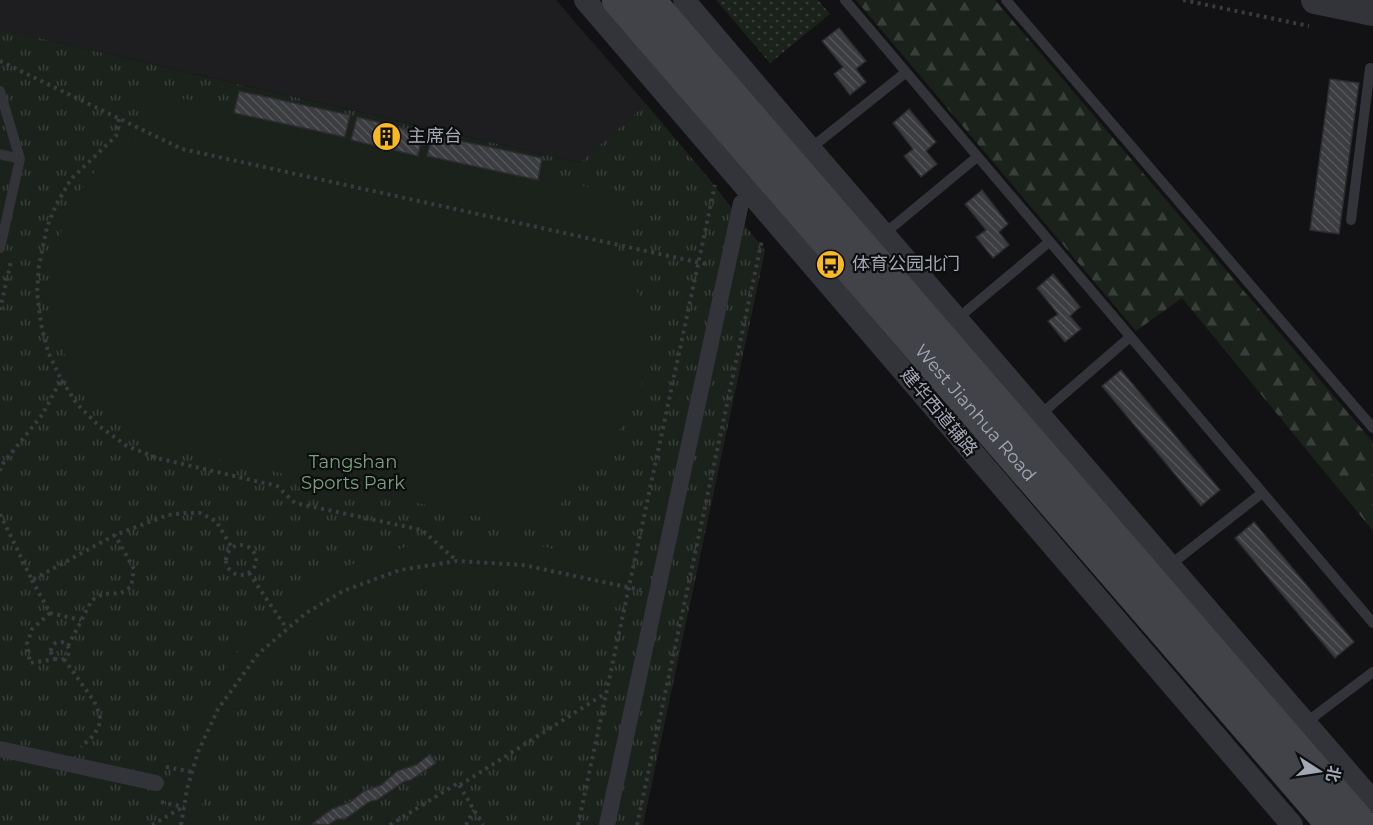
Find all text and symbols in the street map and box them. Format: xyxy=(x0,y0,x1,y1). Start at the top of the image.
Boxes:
building icon: 主席台 xyxy=(371,120,403,152)
place label: 主席台 xyxy=(408,125,462,147)
bus stop icon: 体育公园北门 xyxy=(815,248,847,280)
place label: 体育公园北门 xyxy=(852,253,960,275)
street label: West Jianhua Road xyxy=(910,340,1041,486)
street label: 建华西道辅路 xyxy=(896,364,982,460)
park label: Tangshan Sports Park xyxy=(301,451,405,494)
north arrow xyxy=(1289,741,1349,801)
text: 北 xyxy=(1322,764,1344,784)

